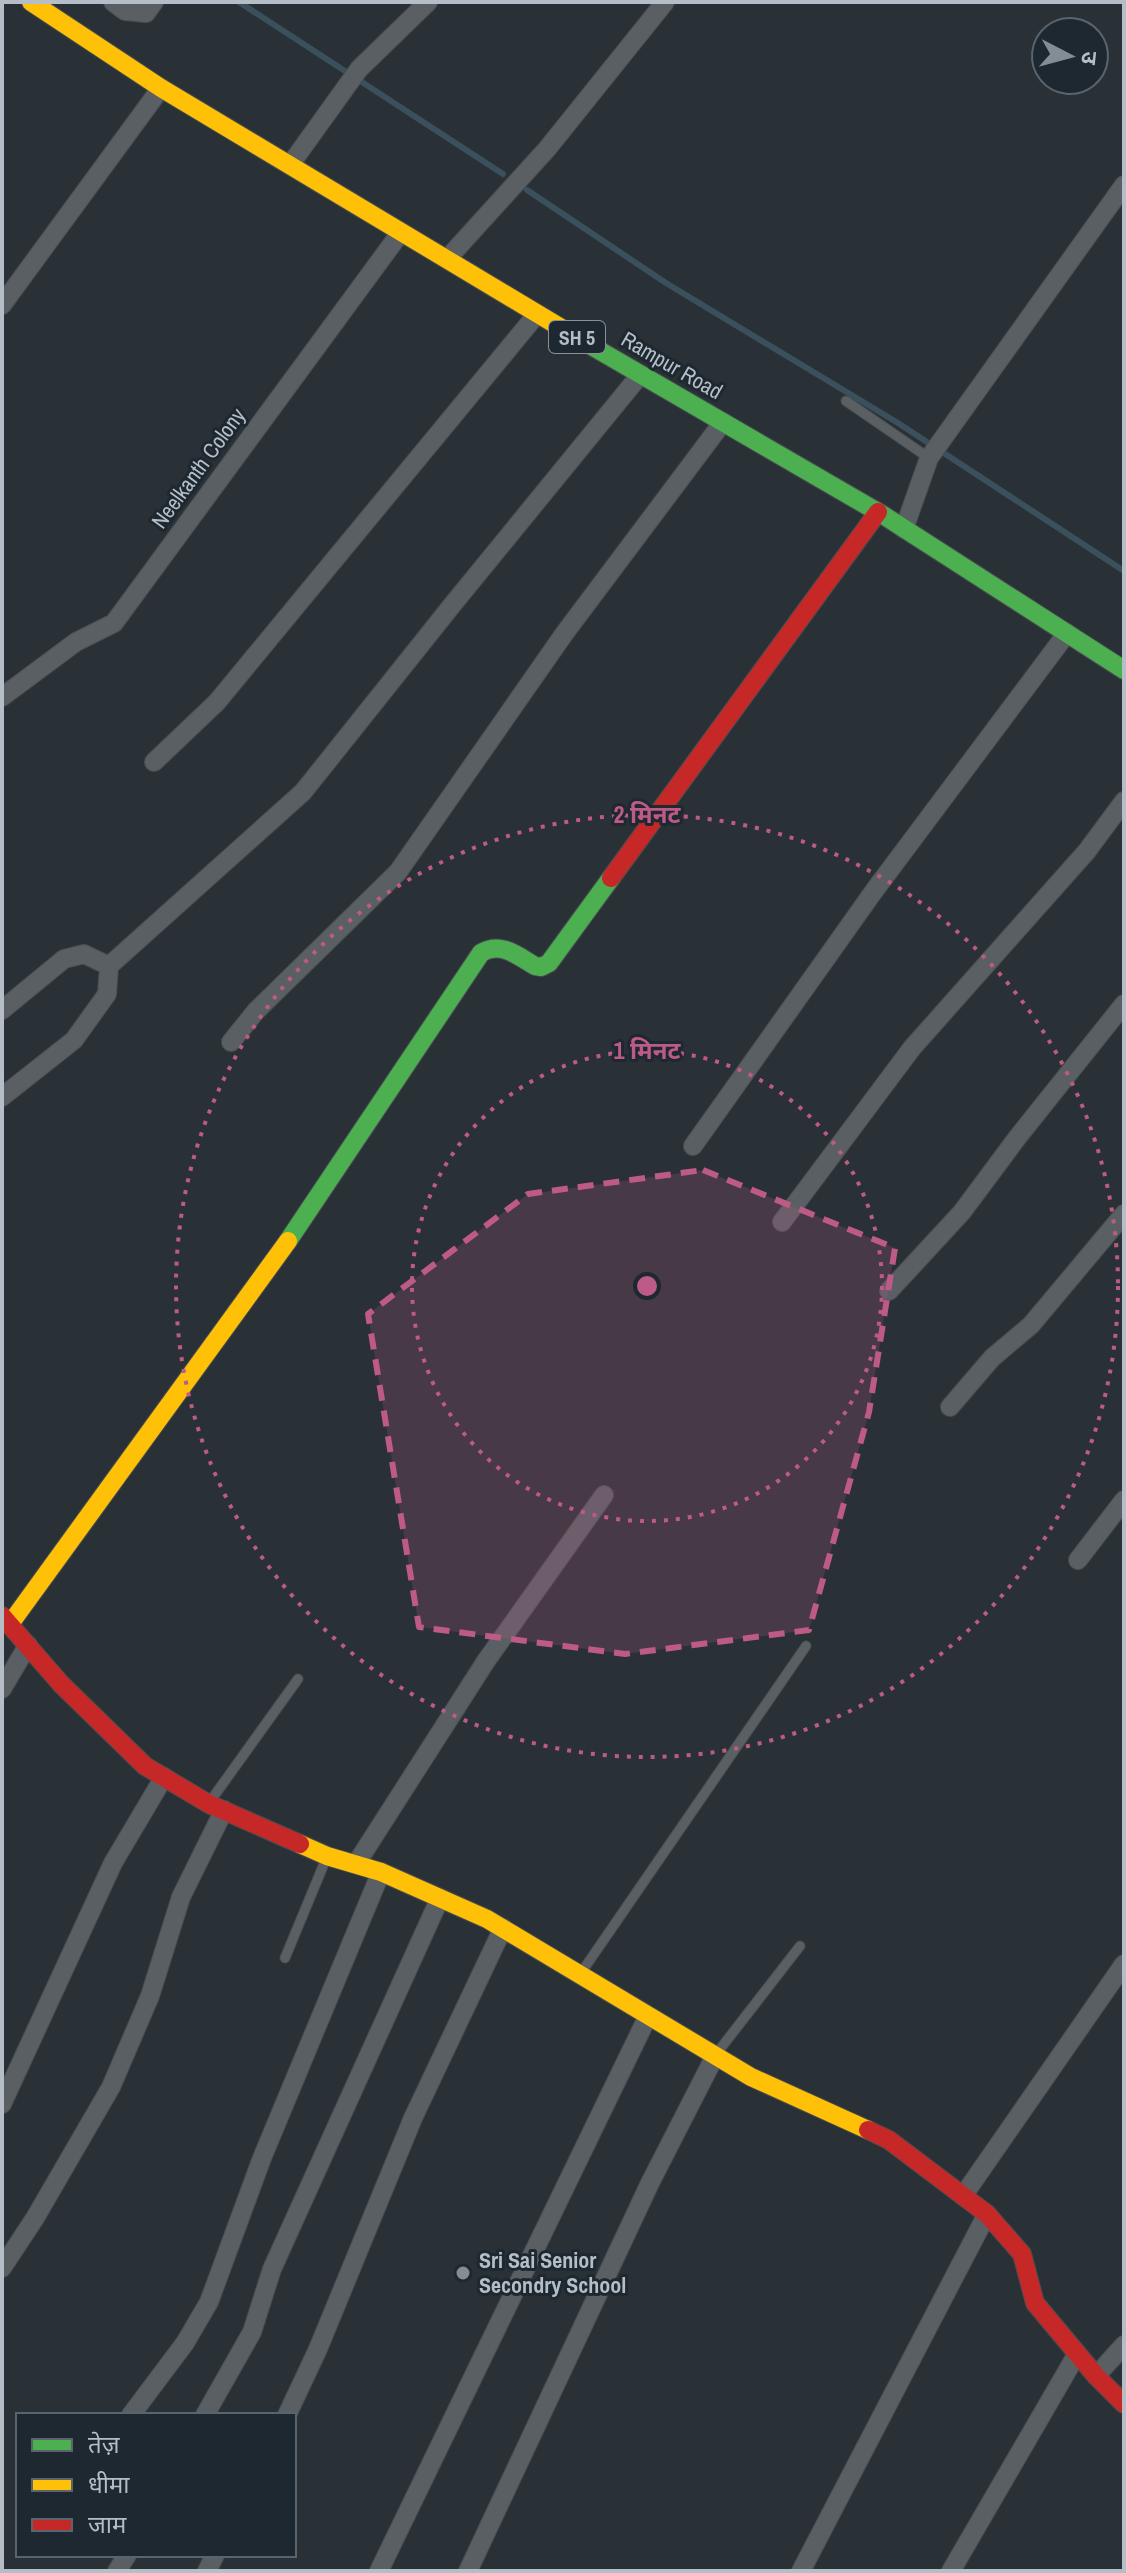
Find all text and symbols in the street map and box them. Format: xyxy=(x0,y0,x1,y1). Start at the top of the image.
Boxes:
north arrow xyxy=(1030,16,1110,96)
text: उ xyxy=(1074,50,1105,67)
road number: SH 5 xyxy=(549,321,605,353)
street label: Rampur Road xyxy=(616,324,728,406)
street label: Neelkanth Colony xyxy=(144,402,252,534)
text: 2 मिनट xyxy=(614,798,681,830)
text: 1 मिनट xyxy=(614,1034,681,1066)
centre of rings xyxy=(633,1272,661,1300)
place label: Sri Sai Senior Secondry School xyxy=(479,2245,626,2300)
marker: Sri Sai Senior Secondry School xyxy=(454,2264,472,2282)
legend xyxy=(16,2413,296,2557)
text: तेज़ xyxy=(88,2428,121,2460)
text: धीमा xyxy=(88,2468,130,2500)
text: जाम xyxy=(88,2508,127,2540)

